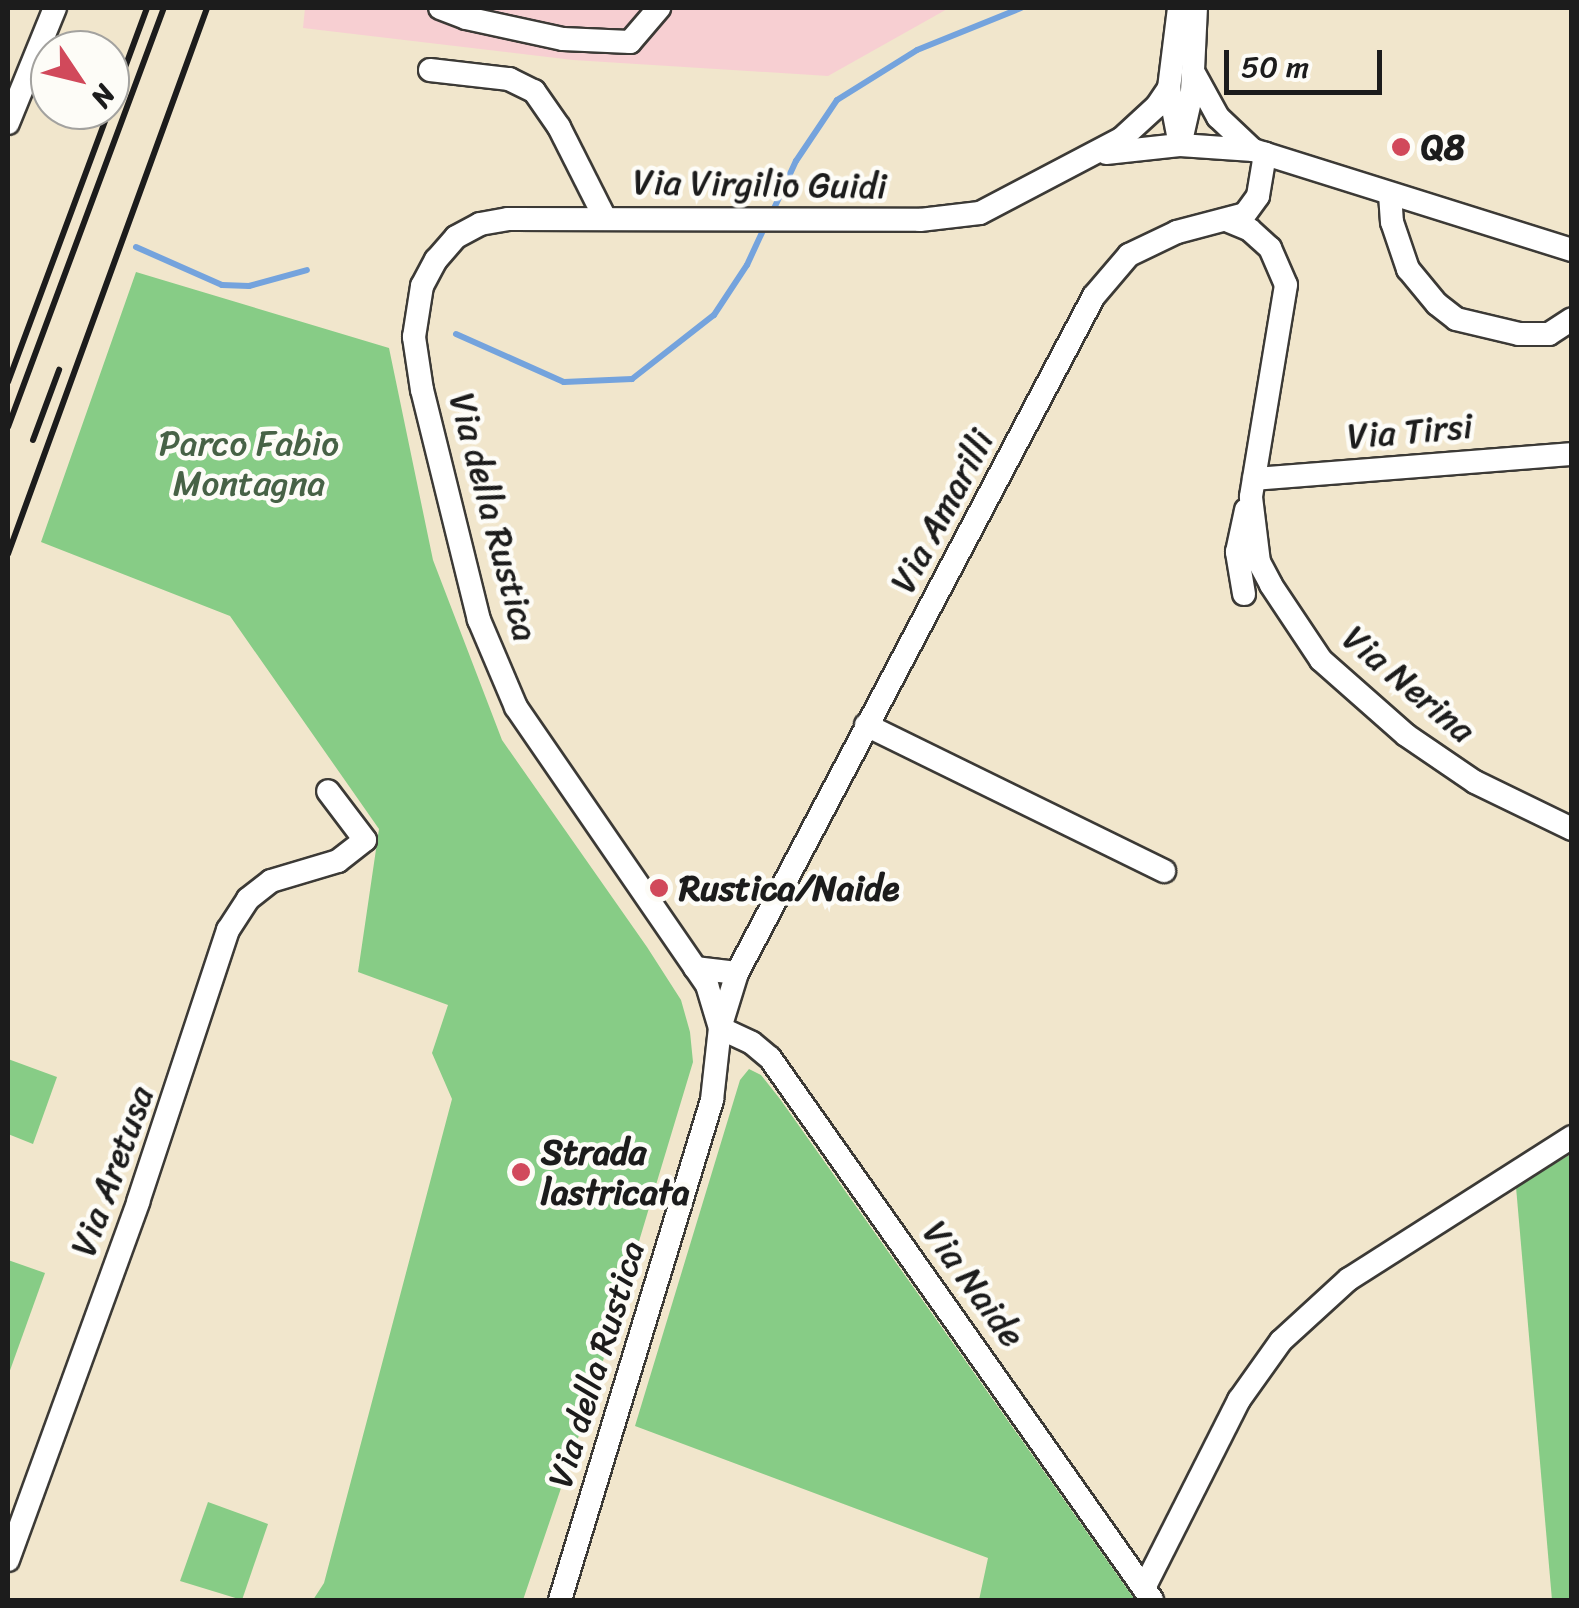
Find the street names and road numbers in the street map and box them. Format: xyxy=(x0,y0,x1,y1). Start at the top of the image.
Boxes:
street label: Via Virgilio Guidi xyxy=(633,161,887,207)
street label: Via della Rustica xyxy=(441,388,547,646)
street label: Via Tirsi xyxy=(1345,405,1475,457)
street label: Via Amarilli xyxy=(882,422,1002,600)
street label: Via Nerina xyxy=(1334,617,1484,751)
street label: Via Aretusa xyxy=(62,1080,162,1262)
street label: Via Naide xyxy=(915,1213,1033,1355)
street label: Via della Rustica xyxy=(538,1235,654,1493)

